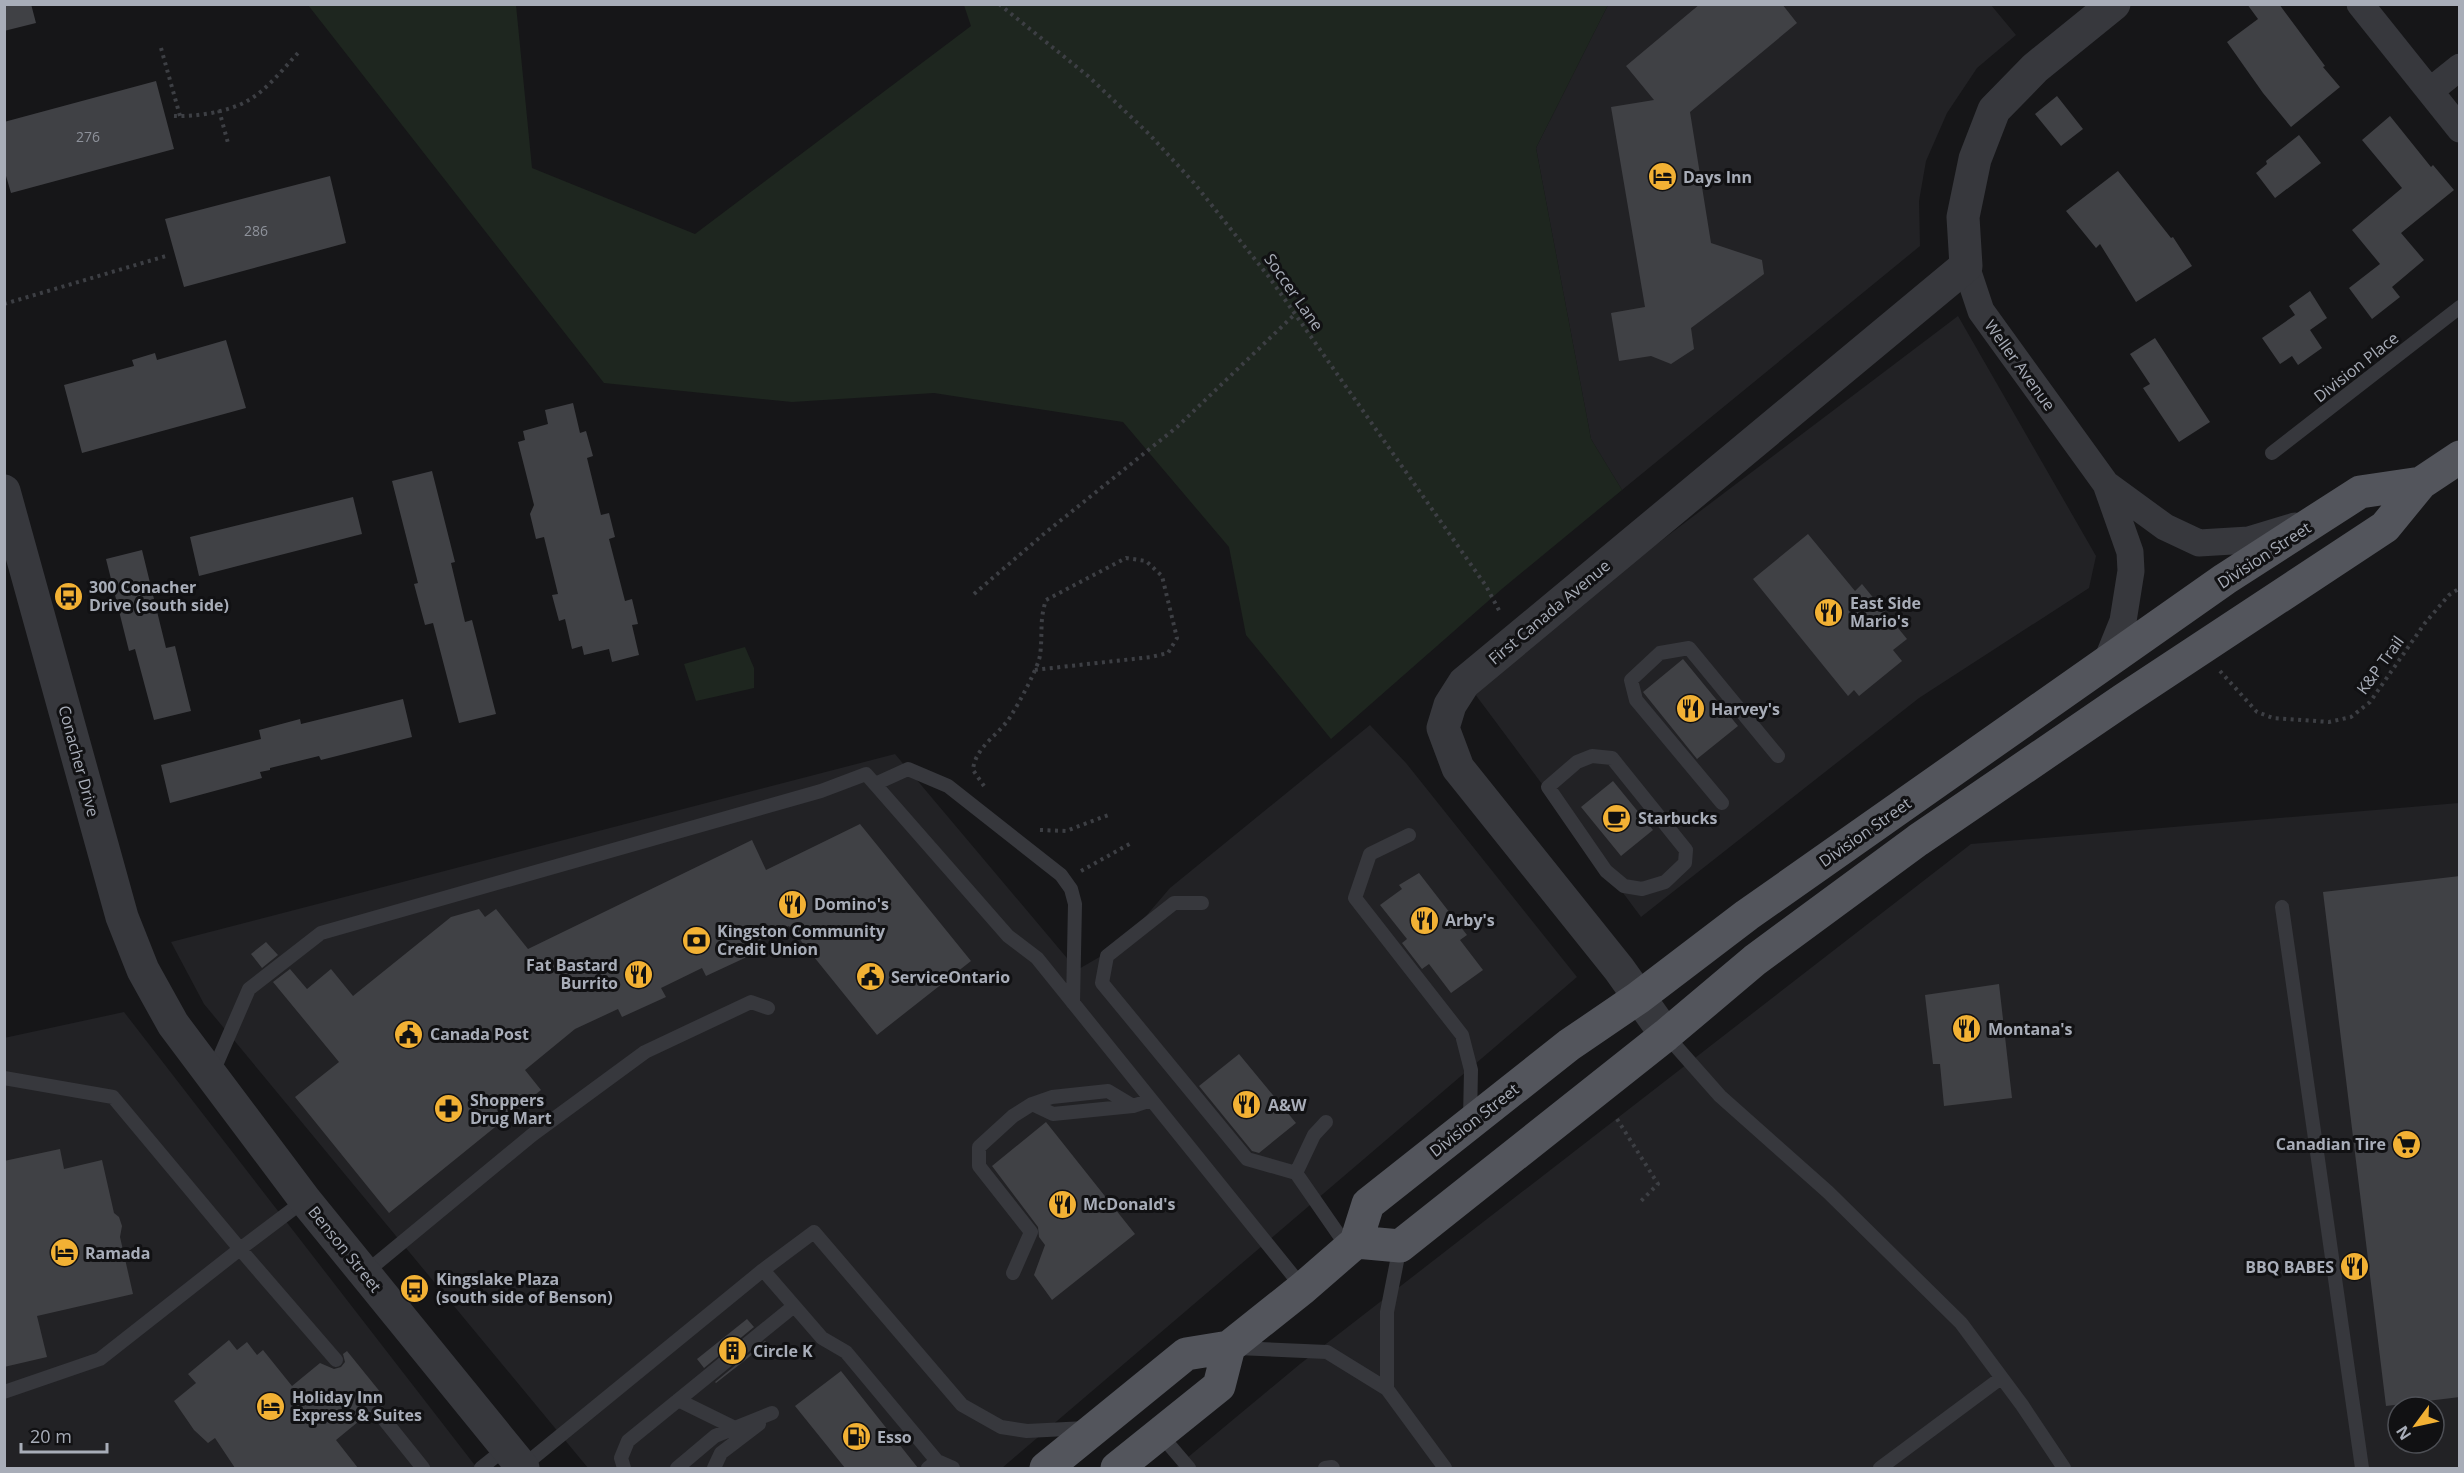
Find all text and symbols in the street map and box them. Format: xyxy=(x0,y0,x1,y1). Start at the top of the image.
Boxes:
house number: 276 xyxy=(76,127,100,146)
hotel icon: Days Inn xyxy=(1646,161,1678,193)
place label: Days Inn xyxy=(1683,166,1752,188)
house number: 286 xyxy=(244,221,268,240)
street label: Soccer Lane xyxy=(1259,249,1329,335)
street label: Weller Avenue xyxy=(1980,315,2060,415)
street label: Division Place xyxy=(2309,327,2403,407)
street label: Division Street xyxy=(2213,516,2315,594)
street label: First Canada Avenue xyxy=(1484,555,1615,669)
place label: 300 Conacher Drive (south side) xyxy=(89,576,229,616)
bus stop icon: 300 Conacher Drive (south side) xyxy=(52,580,84,612)
place label: East Side Mario's xyxy=(1850,592,1921,632)
restaurant icon: East Side Mario's xyxy=(1813,596,1845,628)
street label: K&P Trail xyxy=(2351,631,2409,699)
restaurant icon: Harvey's xyxy=(1674,693,1706,725)
place label: Harvey's xyxy=(1711,698,1780,720)
street label: Conacher Drive xyxy=(54,703,104,819)
street label: Division Street xyxy=(1815,792,1916,872)
cafe icon: Starbucks xyxy=(1601,802,1633,834)
place label: Starbucks xyxy=(1638,807,1717,829)
restaurant icon: Domino's xyxy=(777,888,809,920)
place label: Domino's xyxy=(814,893,889,915)
restaurant icon: Arby's xyxy=(1408,904,1440,936)
place label: Arby's xyxy=(1445,909,1495,931)
place label: Kingston Community Credit Union xyxy=(717,920,886,960)
bank icon: Kingston Community Credit Union xyxy=(680,924,712,956)
place label: Fat Bastard Burrito xyxy=(526,954,618,994)
restaurant icon: Fat Bastard Burrito xyxy=(623,958,655,990)
public building icon: ServiceOntario xyxy=(854,961,886,993)
place label: ServiceOntario xyxy=(891,966,1010,988)
restaurant icon: Montana's xyxy=(1951,1013,1983,1045)
public building icon: Canada Post xyxy=(393,1018,425,1050)
place label: Montana's xyxy=(1988,1018,2073,1040)
place label: Canada Post xyxy=(430,1023,529,1045)
street label: Division Street xyxy=(1425,1078,1523,1162)
place label: Shoppers Drug Mart xyxy=(470,1089,552,1129)
restaurant icon: A&W xyxy=(1231,1089,1263,1121)
pharmacy icon: Shoppers Drug Mart xyxy=(433,1093,465,1125)
place label: A&W xyxy=(1268,1094,1307,1116)
supermarket icon: Canadian Tire xyxy=(2391,1128,2423,1160)
place label: Canadian Tire xyxy=(2276,1133,2386,1155)
restaurant icon: McDonald's xyxy=(1046,1188,1078,1220)
place label: McDonald's xyxy=(1083,1193,1176,1215)
street label: Benson Street xyxy=(303,1201,387,1297)
hotel icon: Ramada xyxy=(48,1237,80,1269)
place label: Ramada xyxy=(85,1242,150,1264)
restaurant icon: BBQ BABES xyxy=(2339,1251,2371,1283)
place label: BBQ BABES xyxy=(2245,1256,2334,1278)
place label: Kingslake Plaza (south side of Benson) xyxy=(436,1268,613,1308)
bus stop icon: Kingslake Plaza (south side of Benson) xyxy=(399,1272,431,1304)
building icon: Circle K xyxy=(716,1335,748,1367)
place label: Circle K xyxy=(753,1340,813,1362)
place label: Holiday Inn Express & Suites xyxy=(292,1386,422,1426)
hotel icon: Holiday Inn Express & Suites xyxy=(255,1390,287,1422)
north arrow xyxy=(2386,1395,2446,1455)
scale bar xyxy=(21,1416,106,1454)
fuel station icon: Esso xyxy=(840,1421,872,1453)
text: N xyxy=(2391,1422,2416,1445)
text: 20 m xyxy=(30,1424,72,1448)
place label: Esso xyxy=(877,1426,912,1448)

